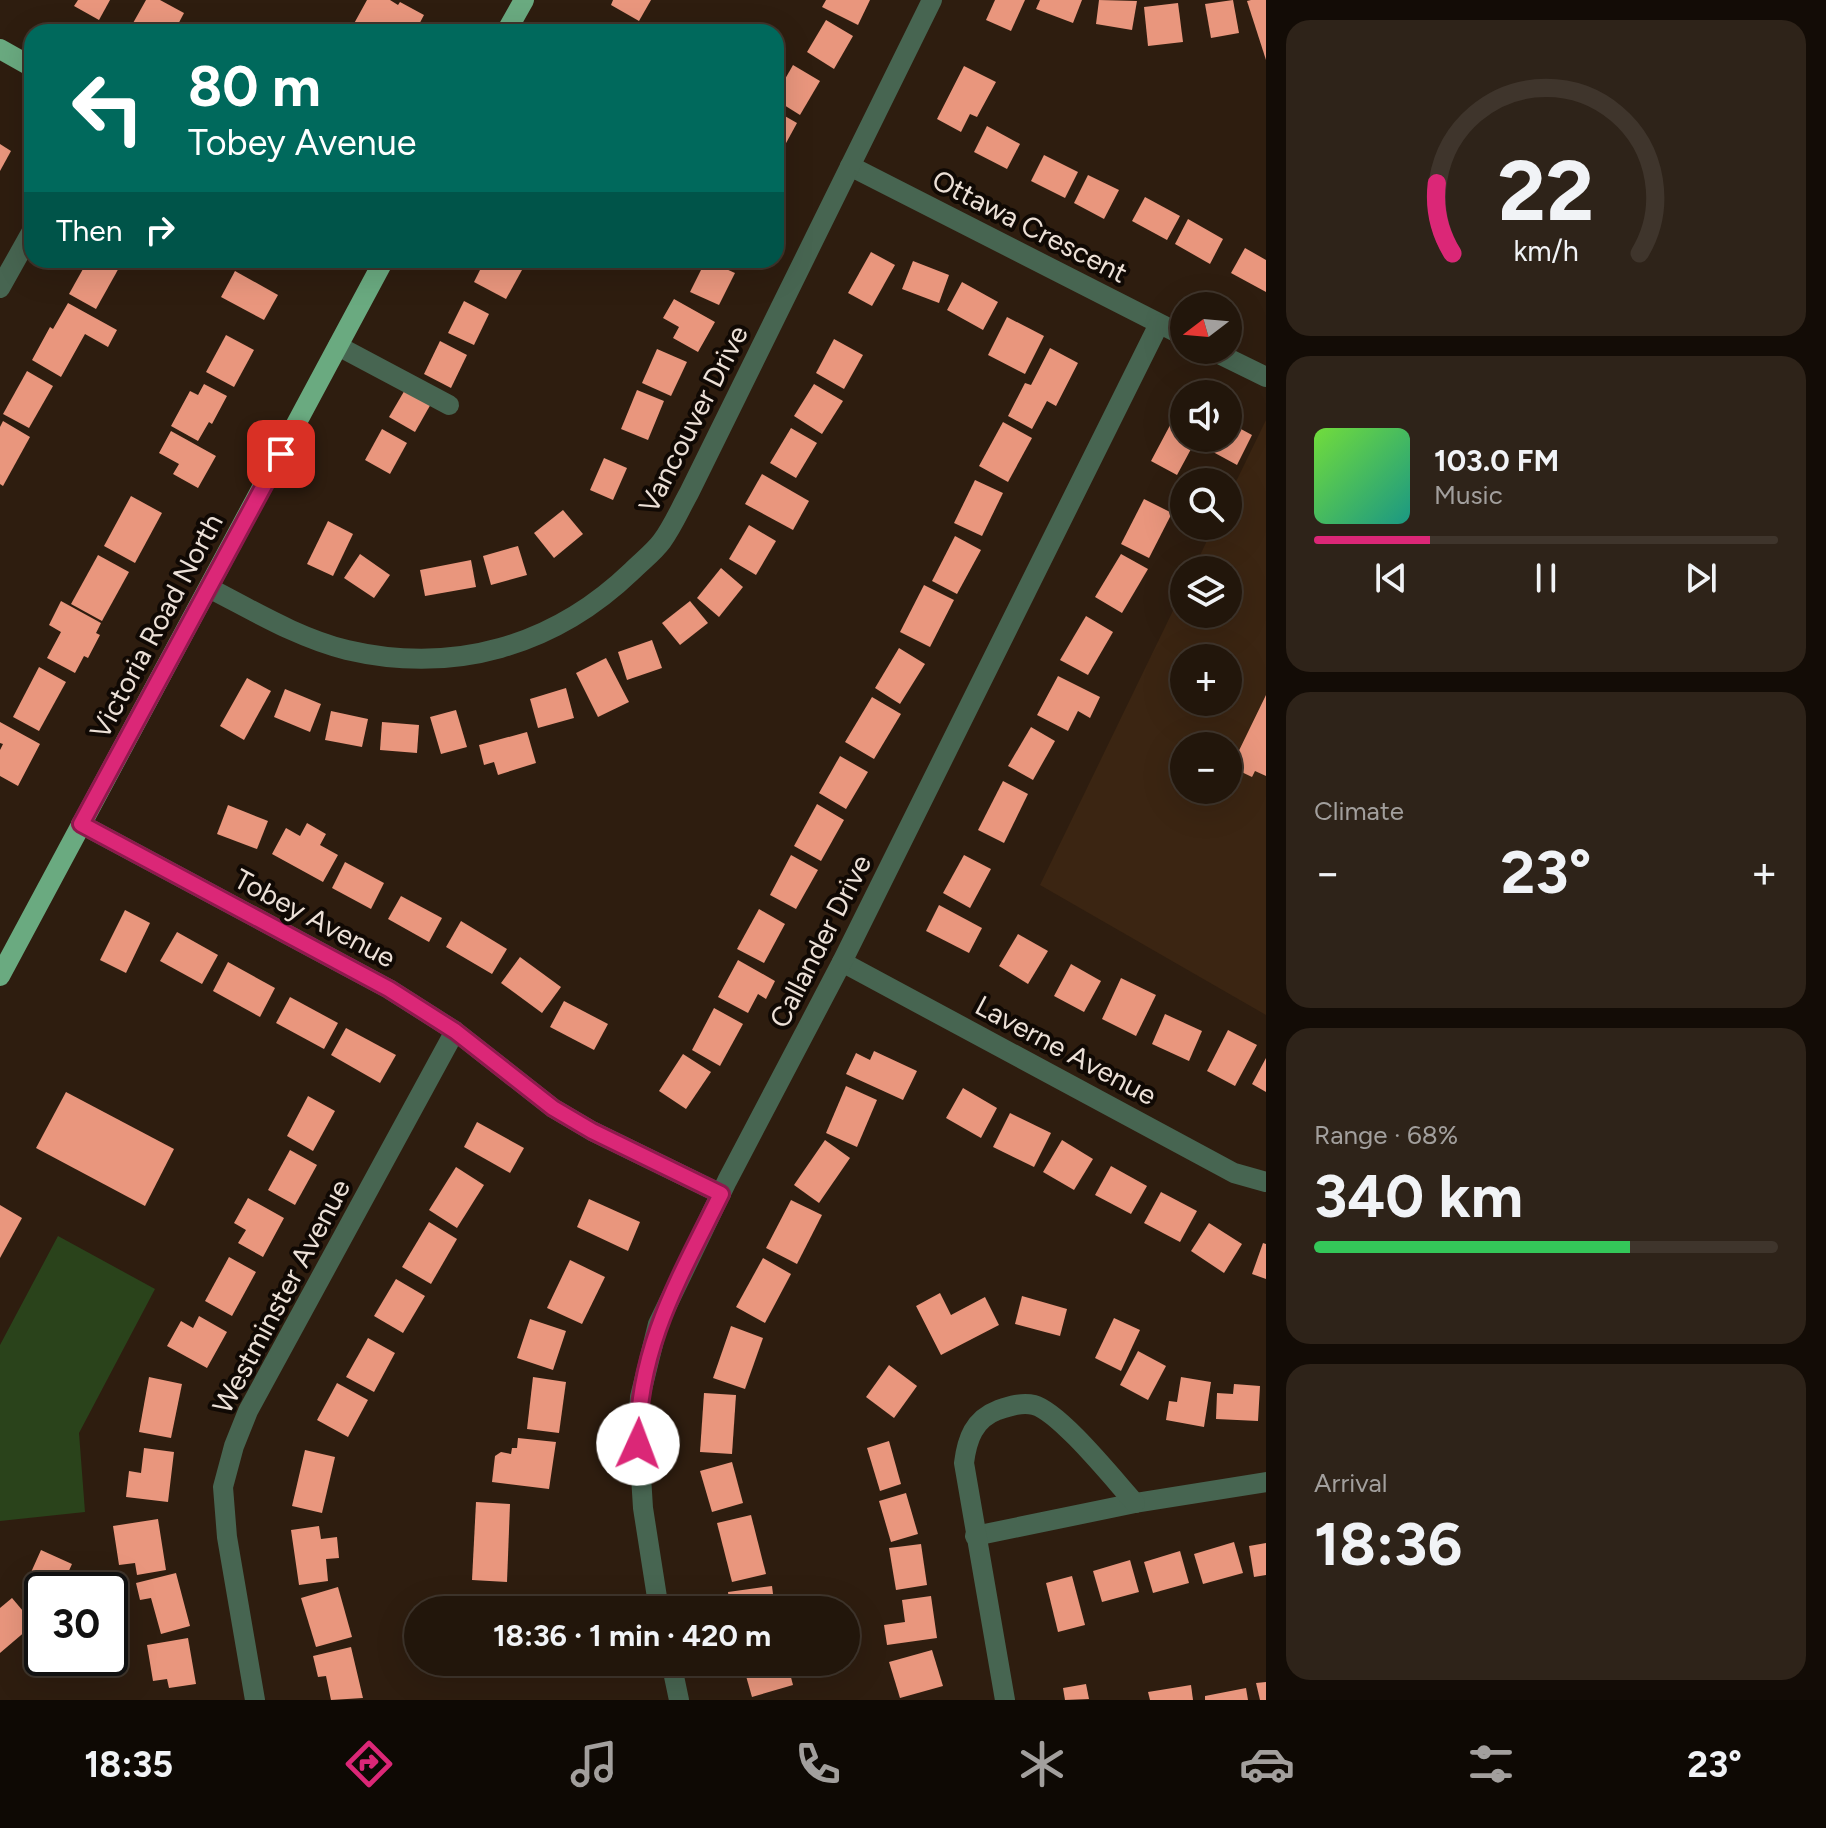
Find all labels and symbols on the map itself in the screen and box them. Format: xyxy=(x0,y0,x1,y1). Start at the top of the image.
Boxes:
street label: Ottawa Crescent xyxy=(927,162,1133,290)
north arrow xyxy=(1170,292,1242,364)
street label: Vancouver Drive xyxy=(631,320,755,518)
pin xyxy=(247,420,315,488)
street label: Victoria Road North xyxy=(82,508,230,744)
street label: Callander Drive xyxy=(762,849,878,1033)
street label: Tobey Avenue xyxy=(229,861,401,975)
street label: Laverne Avenue xyxy=(970,988,1162,1112)
street label: Westminster Avenue xyxy=(205,1173,357,1419)
position arrow xyxy=(596,1402,680,1486)
speed limit sign: 30 xyxy=(24,1572,128,1676)

